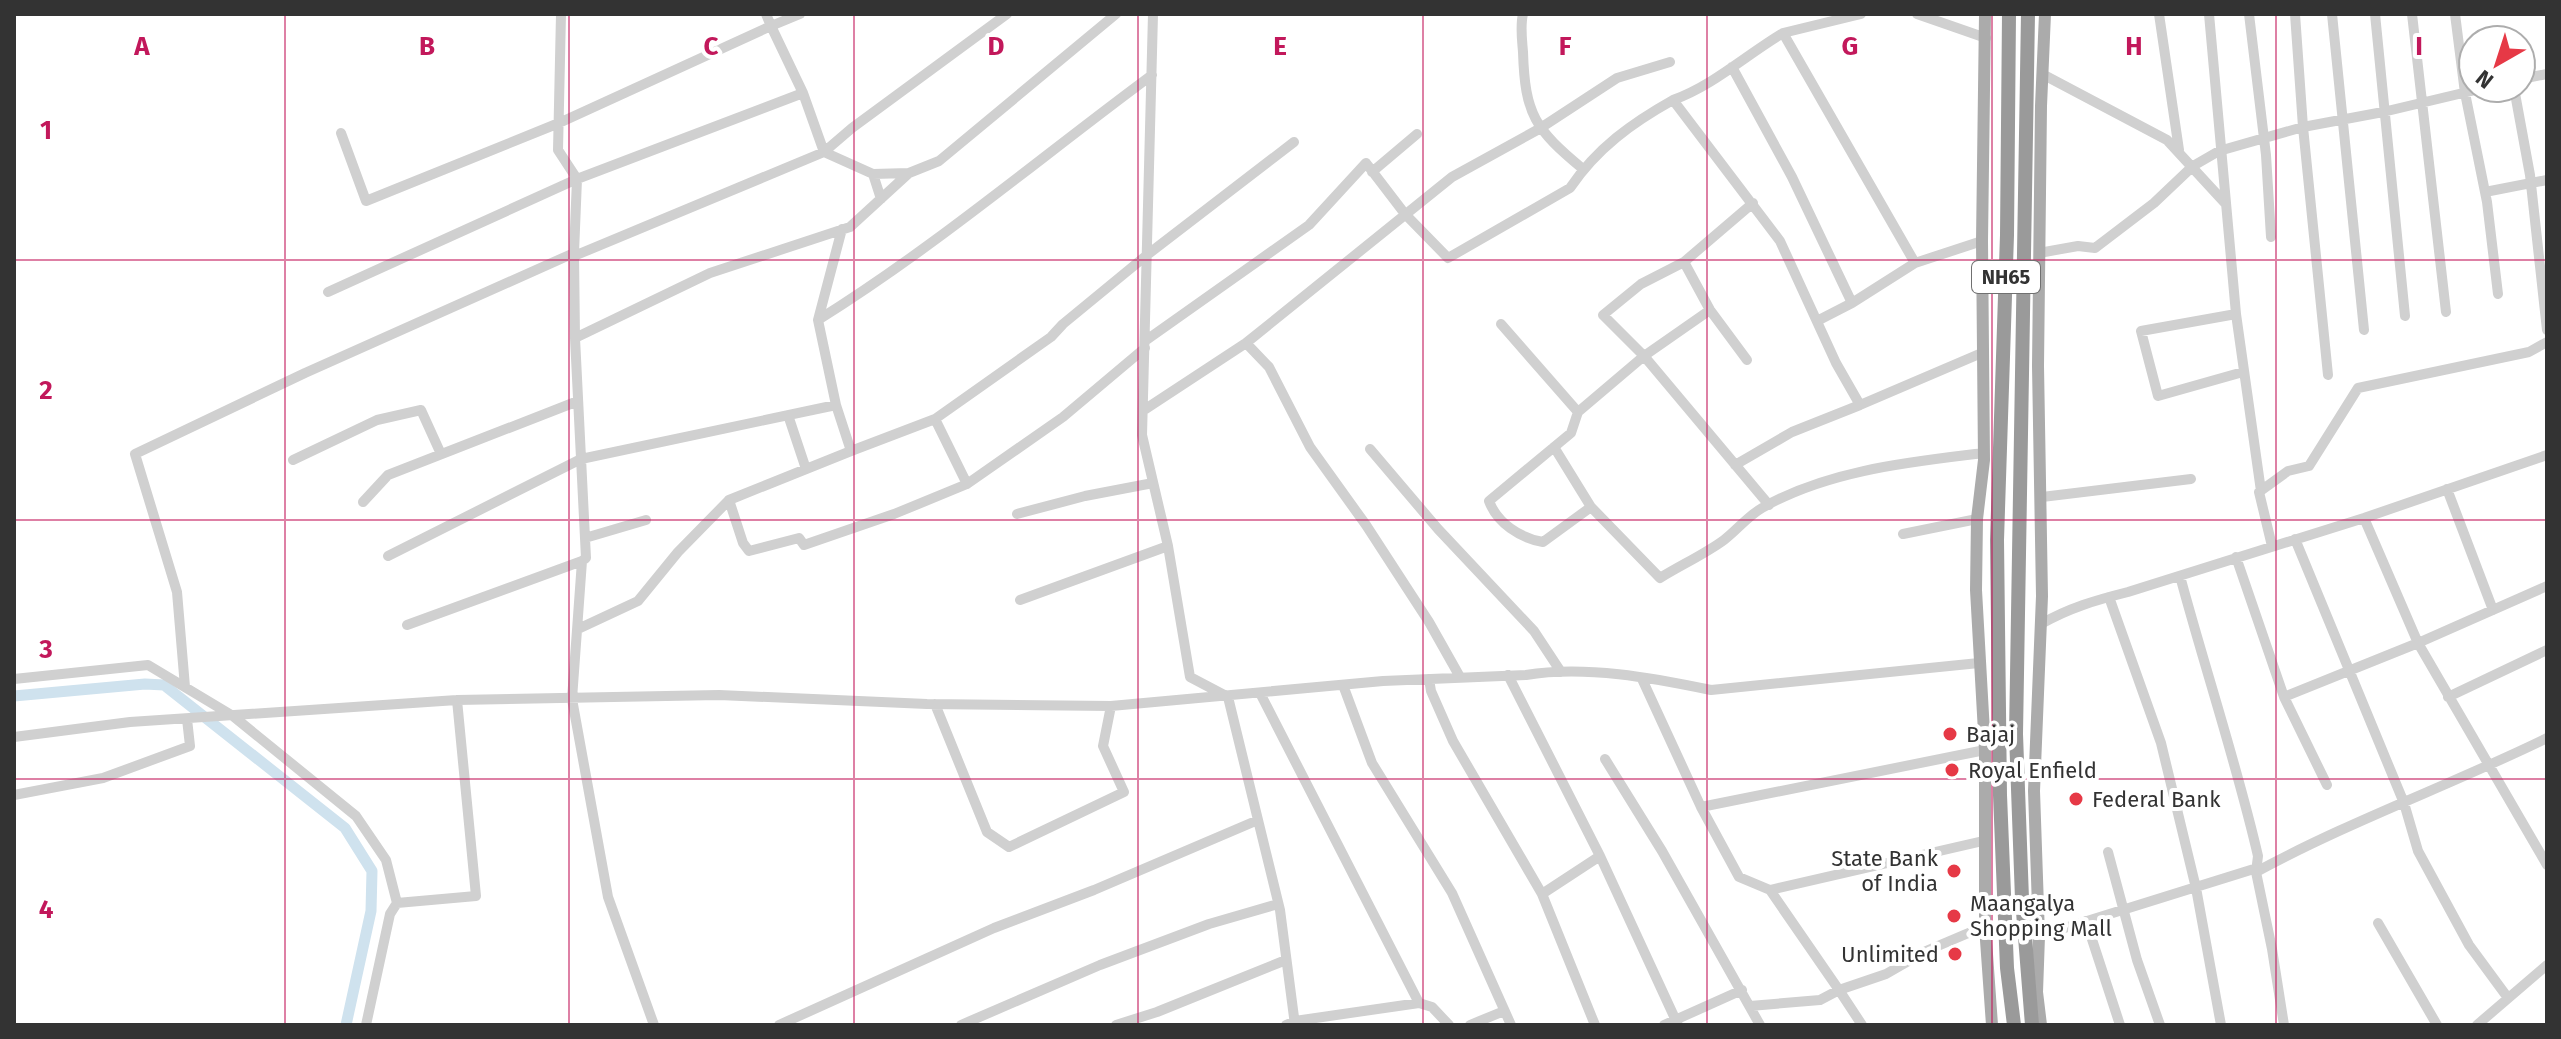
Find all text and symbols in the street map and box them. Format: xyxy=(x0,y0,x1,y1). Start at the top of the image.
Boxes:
north arrow xyxy=(2457,24,2537,104)
text: A xyxy=(133,31,150,62)
text: B xyxy=(419,31,435,62)
text: C xyxy=(704,31,719,62)
text: D xyxy=(988,31,1005,62)
text: E xyxy=(1273,31,1287,62)
text: F xyxy=(1559,31,1572,62)
text: G xyxy=(1842,31,1858,62)
text: H xyxy=(2125,31,2143,62)
text: I xyxy=(2415,31,2423,62)
text: N xyxy=(2471,64,2499,94)
text: 1 xyxy=(40,115,52,146)
road number: NH65 xyxy=(1972,261,2040,293)
text: 2 xyxy=(39,375,53,406)
text: 3 xyxy=(38,634,53,665)
place label: Bajaj xyxy=(1966,721,2015,748)
marker: Bajaj xyxy=(1941,725,1959,743)
place label: Royal Enfield xyxy=(1968,757,2097,784)
marker: Royal Enfield xyxy=(1943,761,1961,779)
place label: Federal Bank xyxy=(2092,786,2221,813)
marker: Federal Bank xyxy=(2067,790,2085,808)
place label: State Bank of India xyxy=(1831,845,1939,897)
marker: State Bank of India xyxy=(1945,862,1963,880)
place label: Maangalya Shopping Mall xyxy=(1970,890,2112,942)
text: 4 xyxy=(39,894,54,925)
marker: Maangalya Shopping Mall xyxy=(1945,907,1963,925)
place label: Unlimited xyxy=(1841,941,1939,968)
marker: Unlimited xyxy=(1946,945,1964,963)

